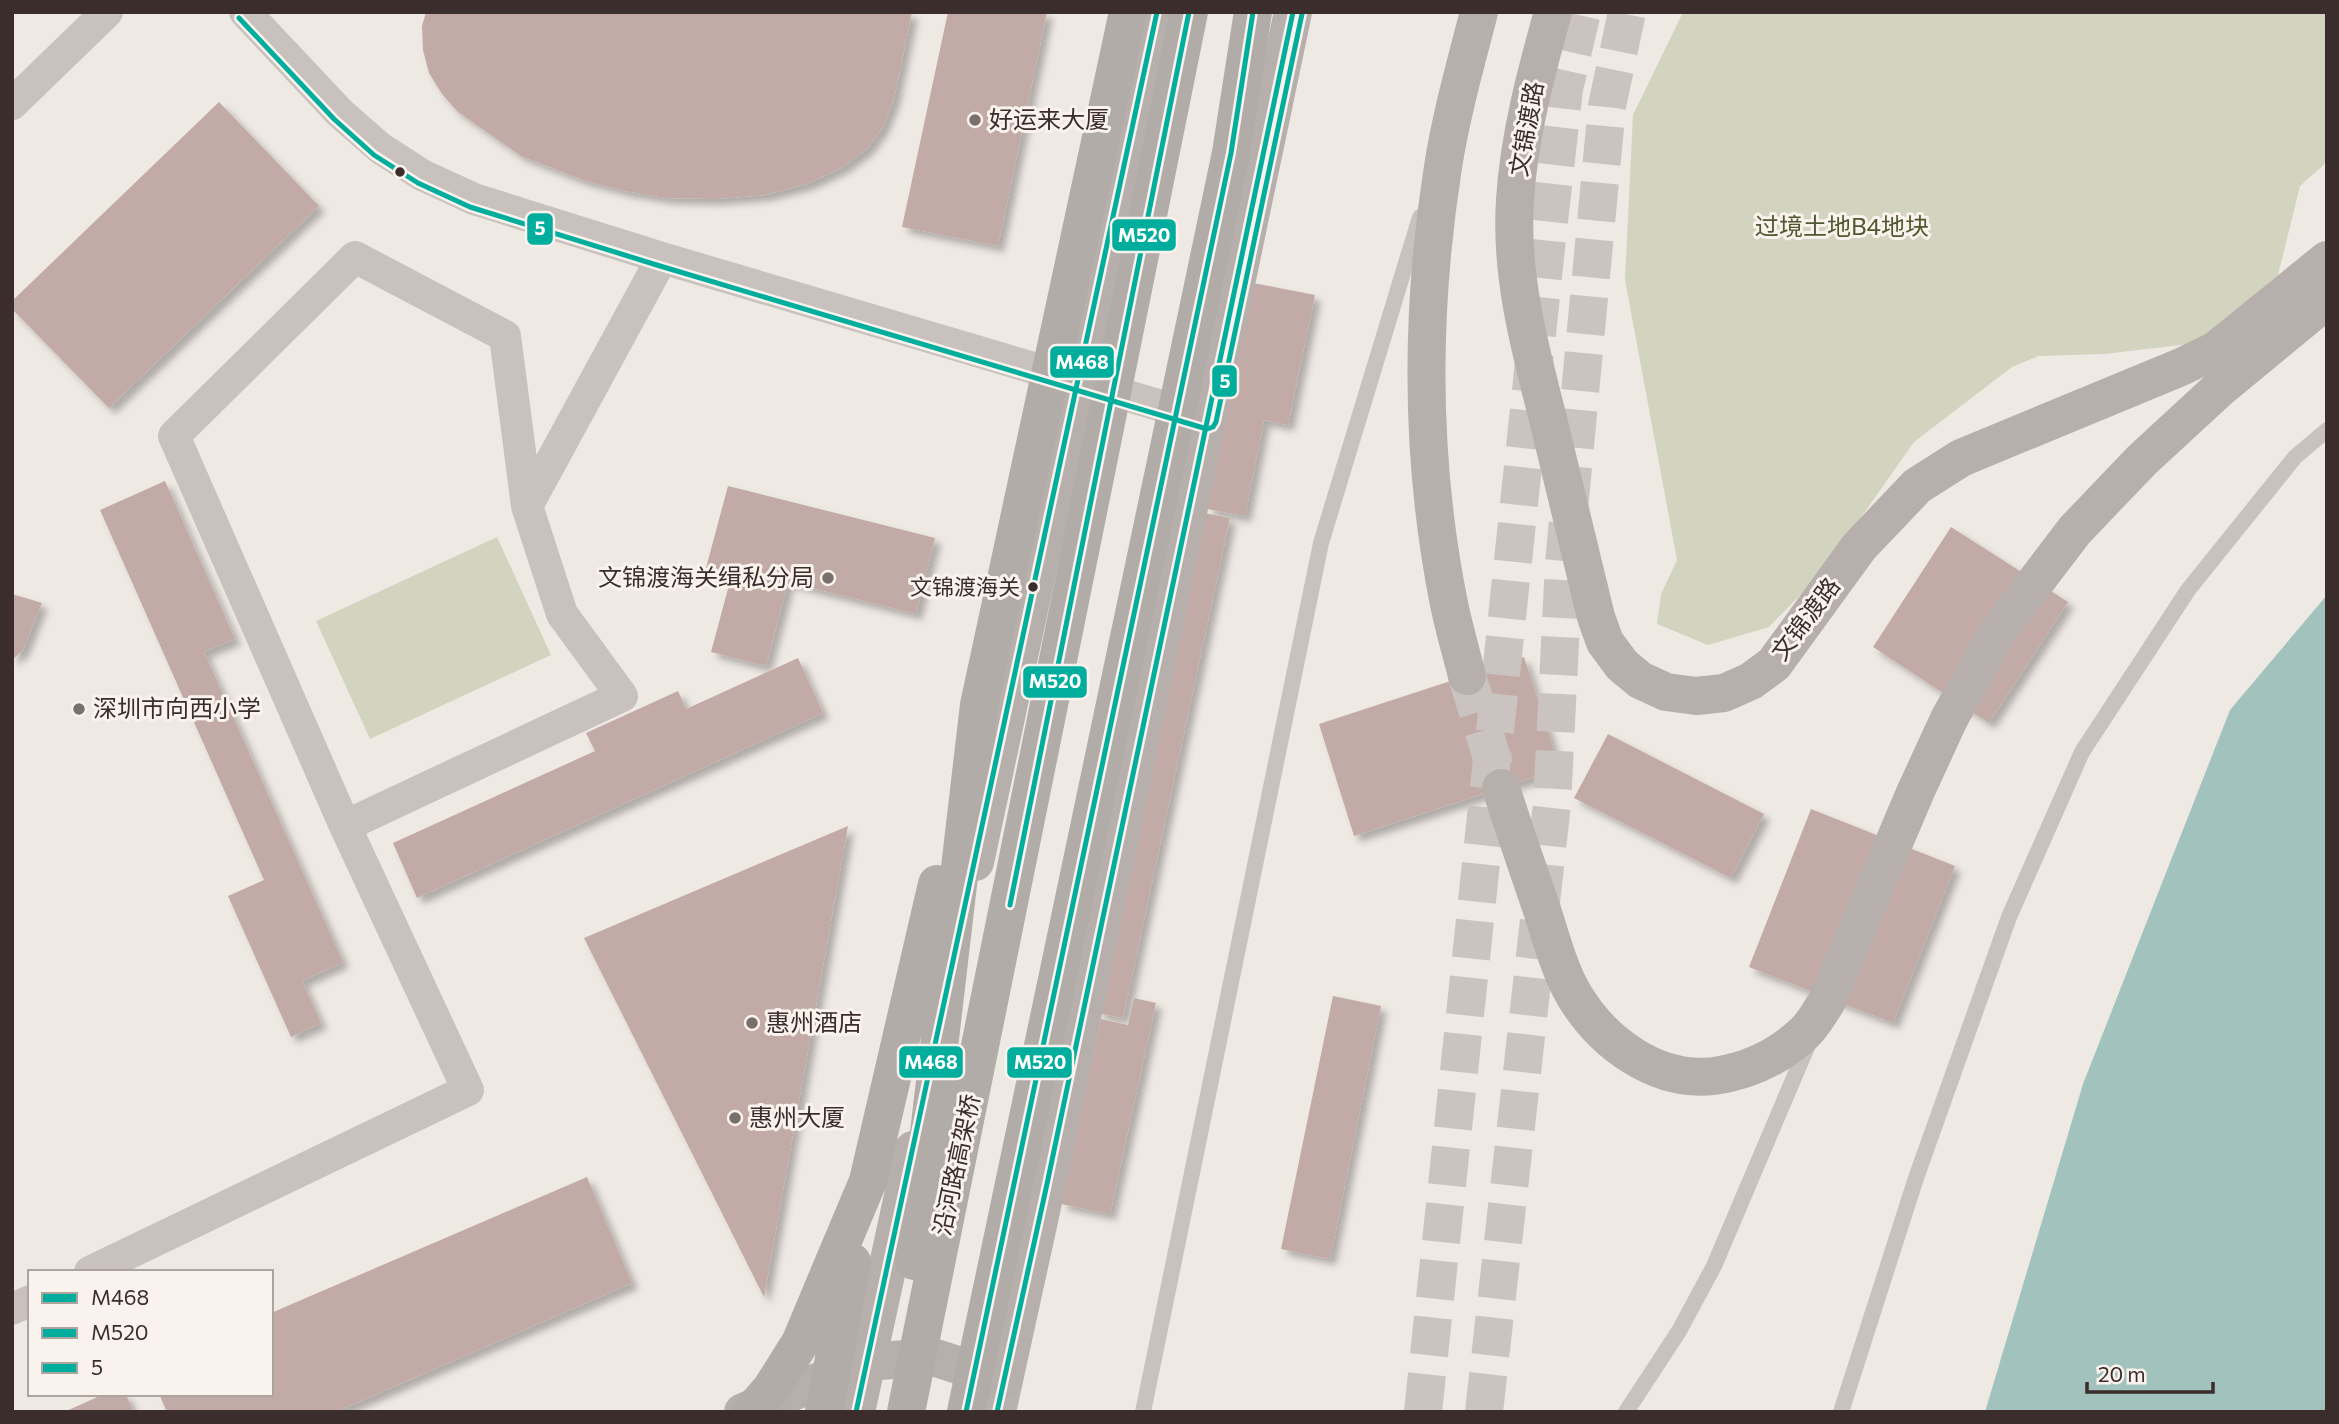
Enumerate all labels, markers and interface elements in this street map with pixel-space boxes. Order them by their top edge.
street label: 文锦渡路 [1503,79,1548,179]
place label: 好运来大厦 [989,104,1109,133]
marker: 好运来大厦 [967,112,983,128]
unlabelled marker [393,165,407,179]
park label: 过境土地B4地块 [1755,211,1929,240]
line badge: 5 [526,212,554,246]
text: 5 [534,216,546,239]
line badge: M520 [1111,218,1177,252]
text: M520 [1118,223,1170,246]
line badge: M468 [1049,345,1115,379]
text: M468 [1055,350,1109,373]
line badge: 5 [1211,364,1238,398]
text: 5 [1219,369,1231,392]
place label: 文锦渡海关缉私分局 [598,562,814,591]
marker: 文锦渡海关缉私分局 [820,570,836,586]
street label: 文锦渡路 [1764,571,1845,665]
place label: 文锦渡海关 [910,573,1020,600]
marker: 文锦渡海关 [1026,580,1040,594]
line badge: M520 [1022,665,1088,699]
text: M520 [1029,669,1081,692]
place label: 深圳市向西小学 [93,693,261,722]
marker: 深圳市向西小学 [71,701,87,717]
place label: 惠州酒店 [766,1007,862,1036]
marker: 惠州酒店 [744,1015,760,1031]
line badge: M468 [898,1045,964,1079]
line badge: M520 [1006,1046,1073,1079]
text: M468 [904,1050,958,1073]
text: M520 [1014,1050,1066,1073]
street label: 沿河路高架桥 [926,1091,985,1238]
place label: 惠州大厦 [749,1102,845,1131]
marker: 惠州大厦 [727,1110,743,1126]
legend [28,1270,273,1396]
text: M468 [91,1284,149,1309]
text: M520 [91,1319,148,1344]
scale bar [2087,1350,2213,1394]
text: 5 [91,1354,103,1379]
text: 20 m [2098,1361,2146,1386]

